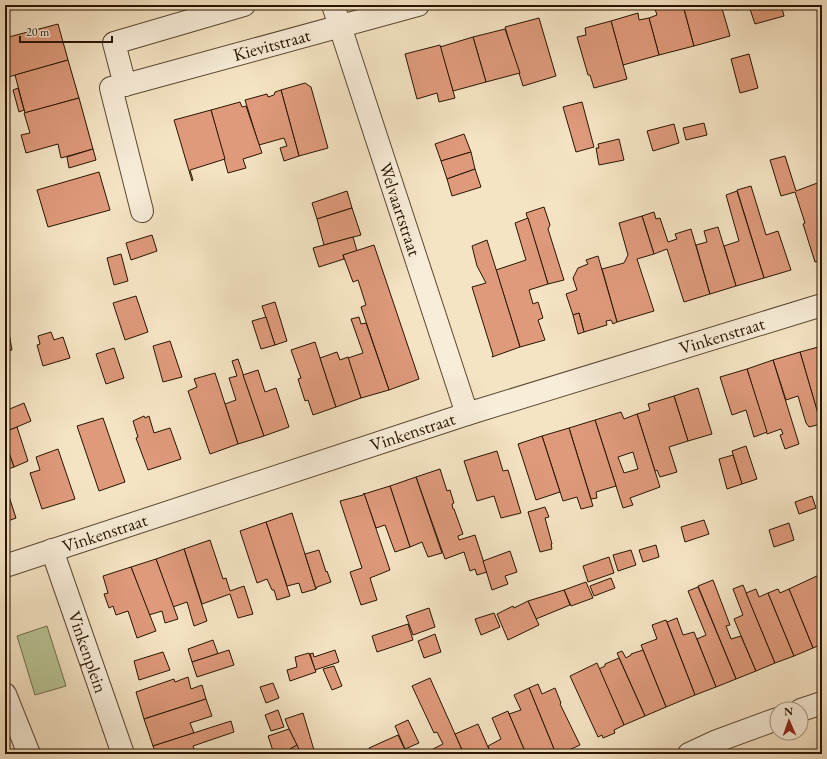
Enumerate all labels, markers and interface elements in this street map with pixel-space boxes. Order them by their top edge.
scale bar [20,18,112,44]
street label: Kievitstraat [230,23,313,66]
text: 20 m [26,24,50,40]
street label: Welvaartstraat [374,159,427,259]
street label: Vinkenstraat [676,311,768,359]
street label: Vinkenstraat [367,407,458,456]
street label: Vinkenstraat [59,508,150,557]
street label: Vinkenplein [63,608,113,696]
north arrow [769,701,809,741]
text: N [784,704,793,718]

